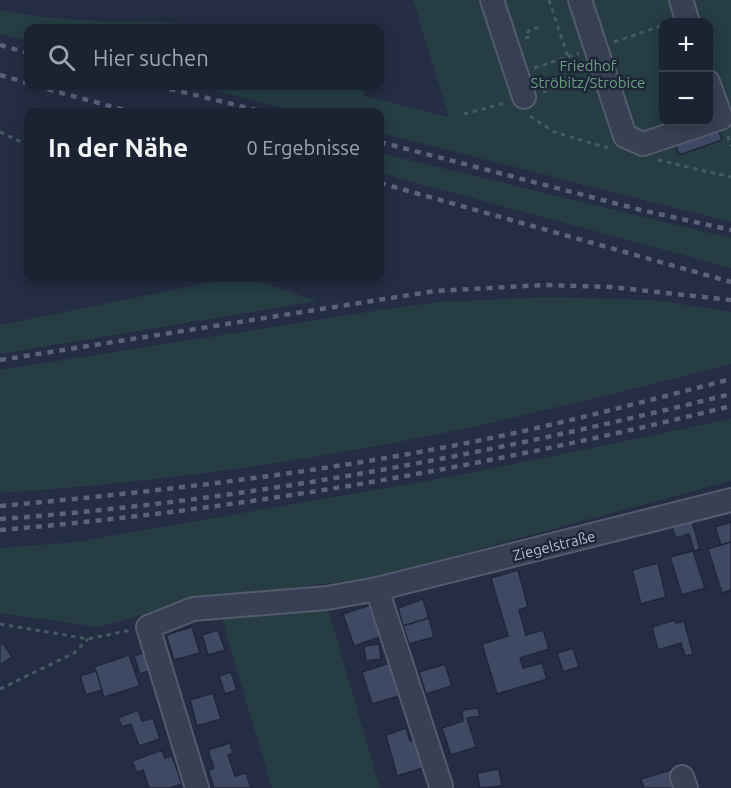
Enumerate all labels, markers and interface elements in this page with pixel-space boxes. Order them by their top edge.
map controls [659,18,713,126]
button: + [659,18,713,72]
search box [24,24,384,90]
icon: search [45,41,78,74]
text: Hier suchen [93,45,209,70]
park label: Friedhof Ströbitz/Strobice [531,57,645,91]
button: − [659,72,713,126]
text: In der Nähe [48,133,188,162]
text: 0 Ergebnisse [246,136,360,159]
street label: Ziegelstraße [511,527,597,564]

